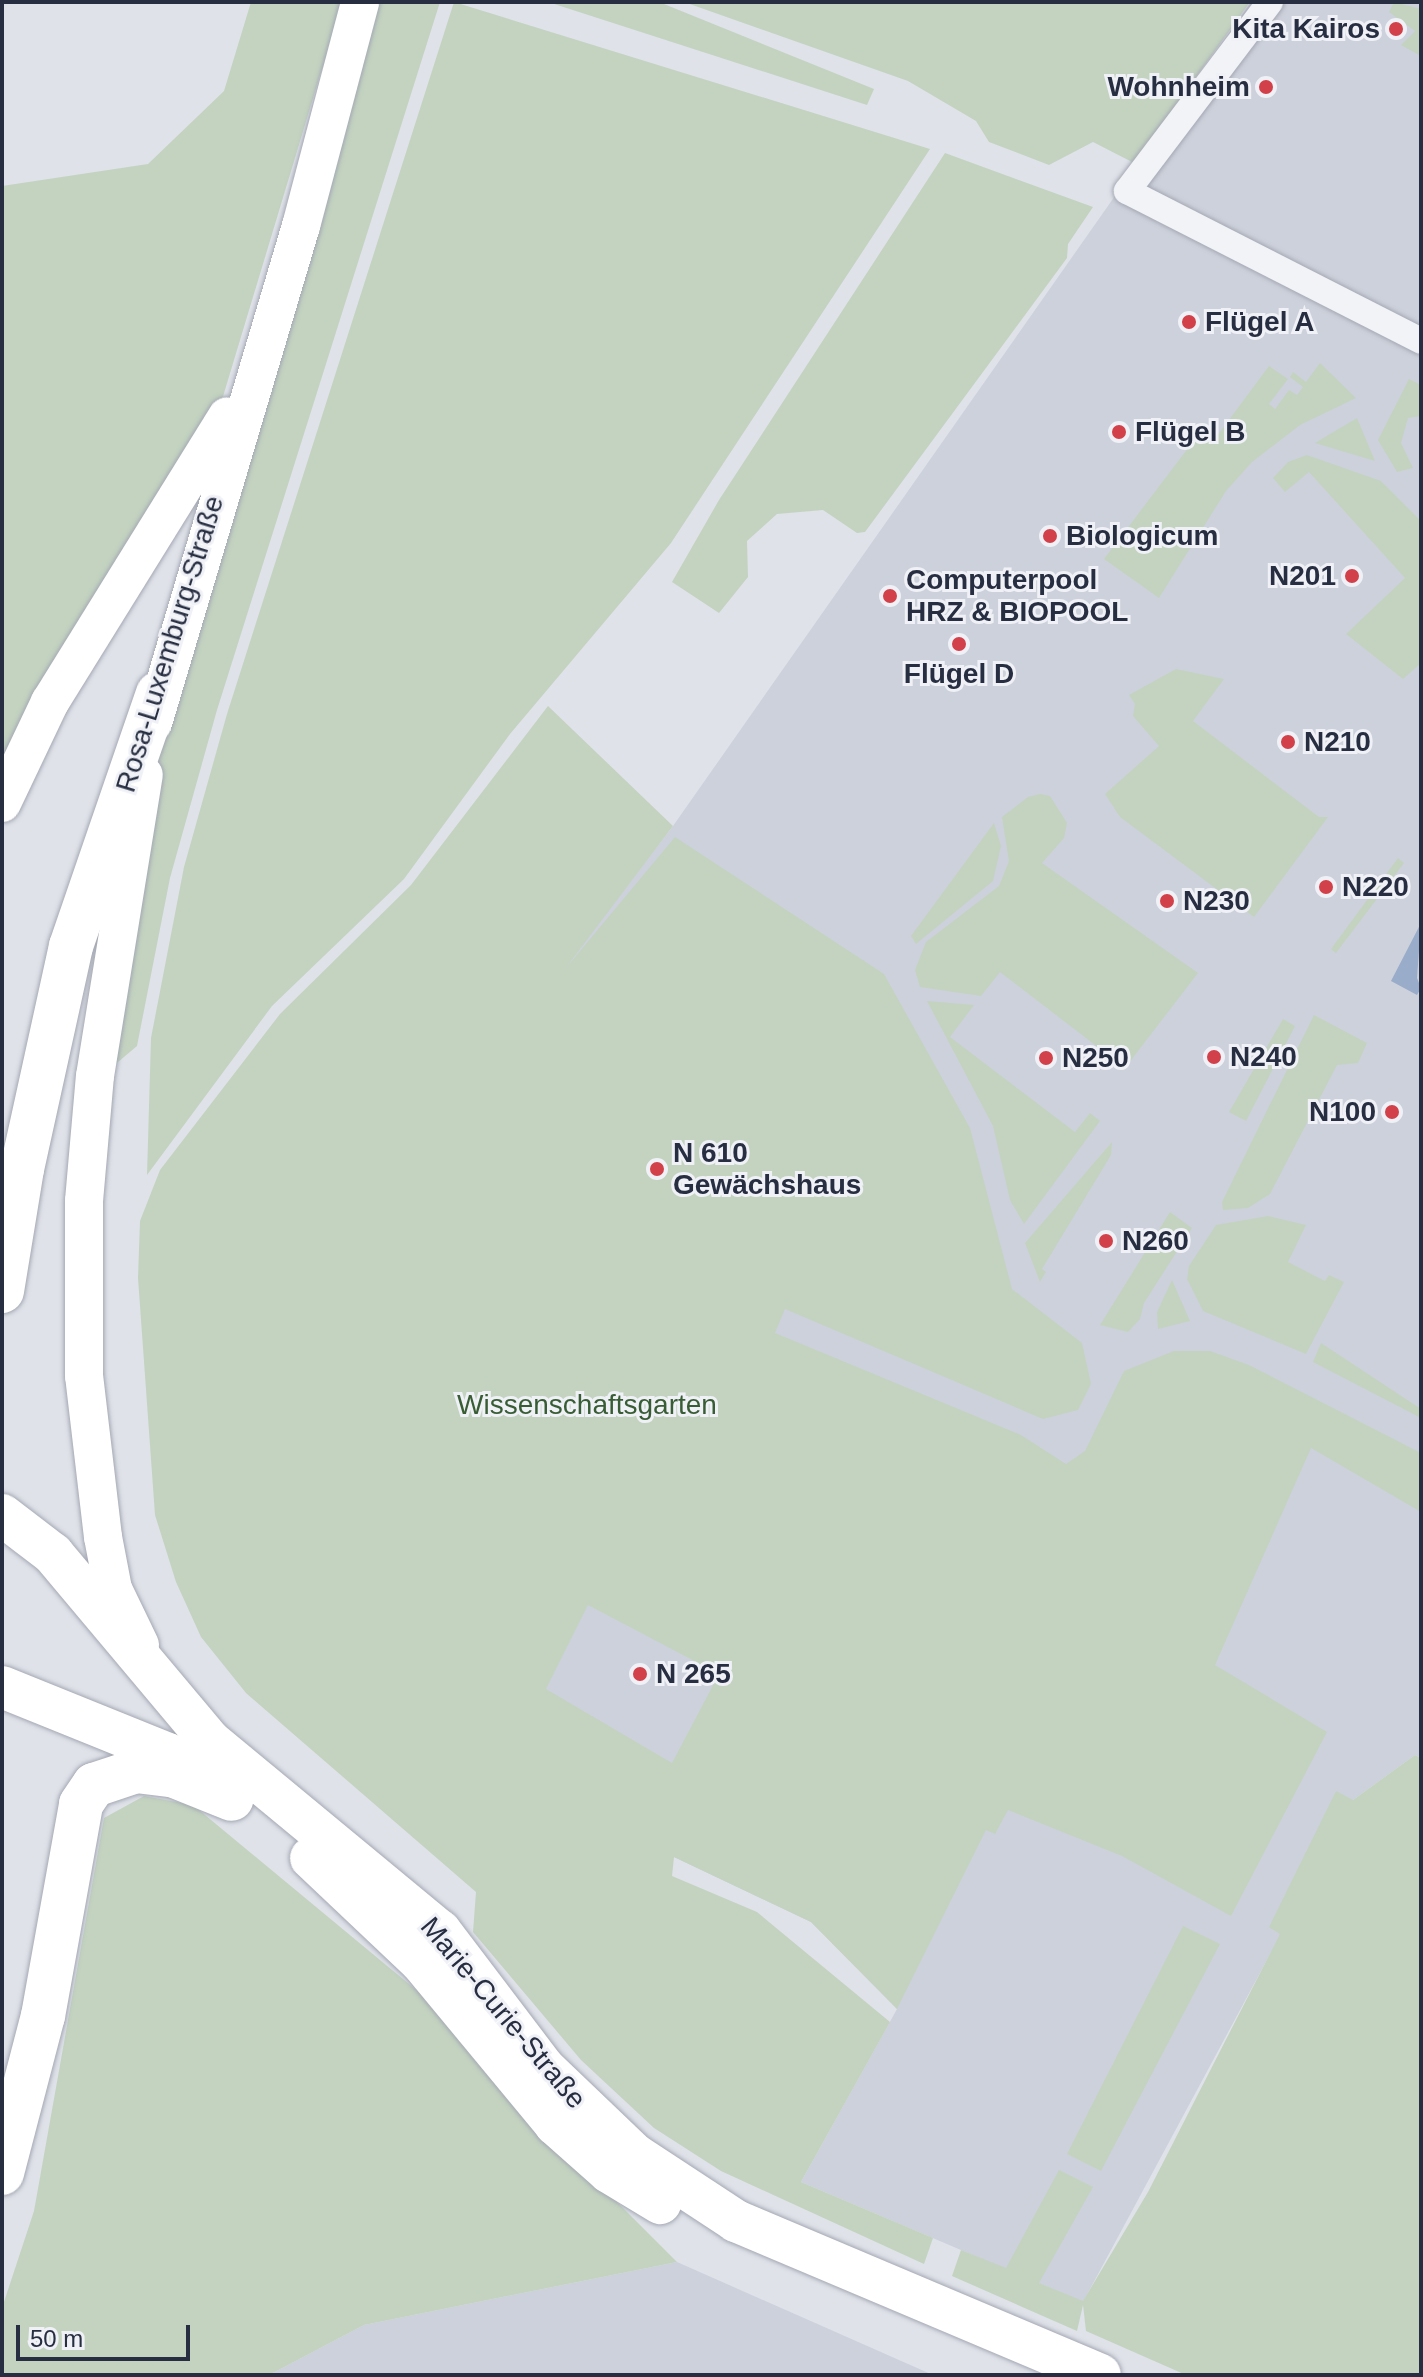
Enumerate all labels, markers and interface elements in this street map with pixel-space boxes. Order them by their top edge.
place label: Kita Kairos [1232,12,1380,46]
marker: Kita Kairos [1387,20,1405,38]
place label: Wohnheim [1107,70,1250,104]
marker: Wohnheim [1257,78,1275,96]
place label: Flügel A [1205,305,1315,339]
marker: Flügel A [1180,313,1198,331]
place label: Flügel B [1135,415,1245,449]
marker: Flügel B [1110,423,1128,441]
street label: Rosa-Luxemburg-Straße [109,492,231,796]
place label: Biologicum [1066,519,1218,553]
marker: Biologicum [1041,527,1059,545]
place label: N201 [1269,559,1336,593]
place label: Computerpool HRZ & BIOPOOL [906,563,1128,629]
marker: N201 [1343,567,1361,585]
marker: Computerpool HRZ & BIOPOOL [881,587,899,605]
marker: Flügel D [950,635,968,653]
place label: Flügel D [904,657,1014,691]
place label: N210 [1304,725,1371,759]
marker: N210 [1279,733,1297,751]
place label: N220 [1342,870,1409,904]
marker: N220 [1317,878,1335,896]
place label: N230 [1183,884,1250,918]
marker: N230 [1158,892,1176,910]
place label: N240 [1230,1040,1297,1074]
place label: N250 [1062,1041,1129,1075]
marker: N240 [1205,1048,1223,1066]
marker: N250 [1037,1049,1055,1067]
place label: N100 [1309,1095,1376,1129]
marker: N100 [1383,1103,1401,1121]
place label: N 610 Gewächshaus [673,1136,861,1202]
marker: N 610 Gewächshaus [648,1160,666,1178]
place label: N260 [1122,1224,1189,1258]
marker: N260 [1097,1232,1115,1250]
park label: Wissenschaftsgarten [457,1388,717,1422]
place label: N 265 [656,1657,731,1691]
marker: N 265 [631,1665,649,1683]
street label: Marie-Curie-Straße [413,1910,593,2116]
scale bar [20,2309,194,2359]
text: 50 m [30,2325,83,2352]

